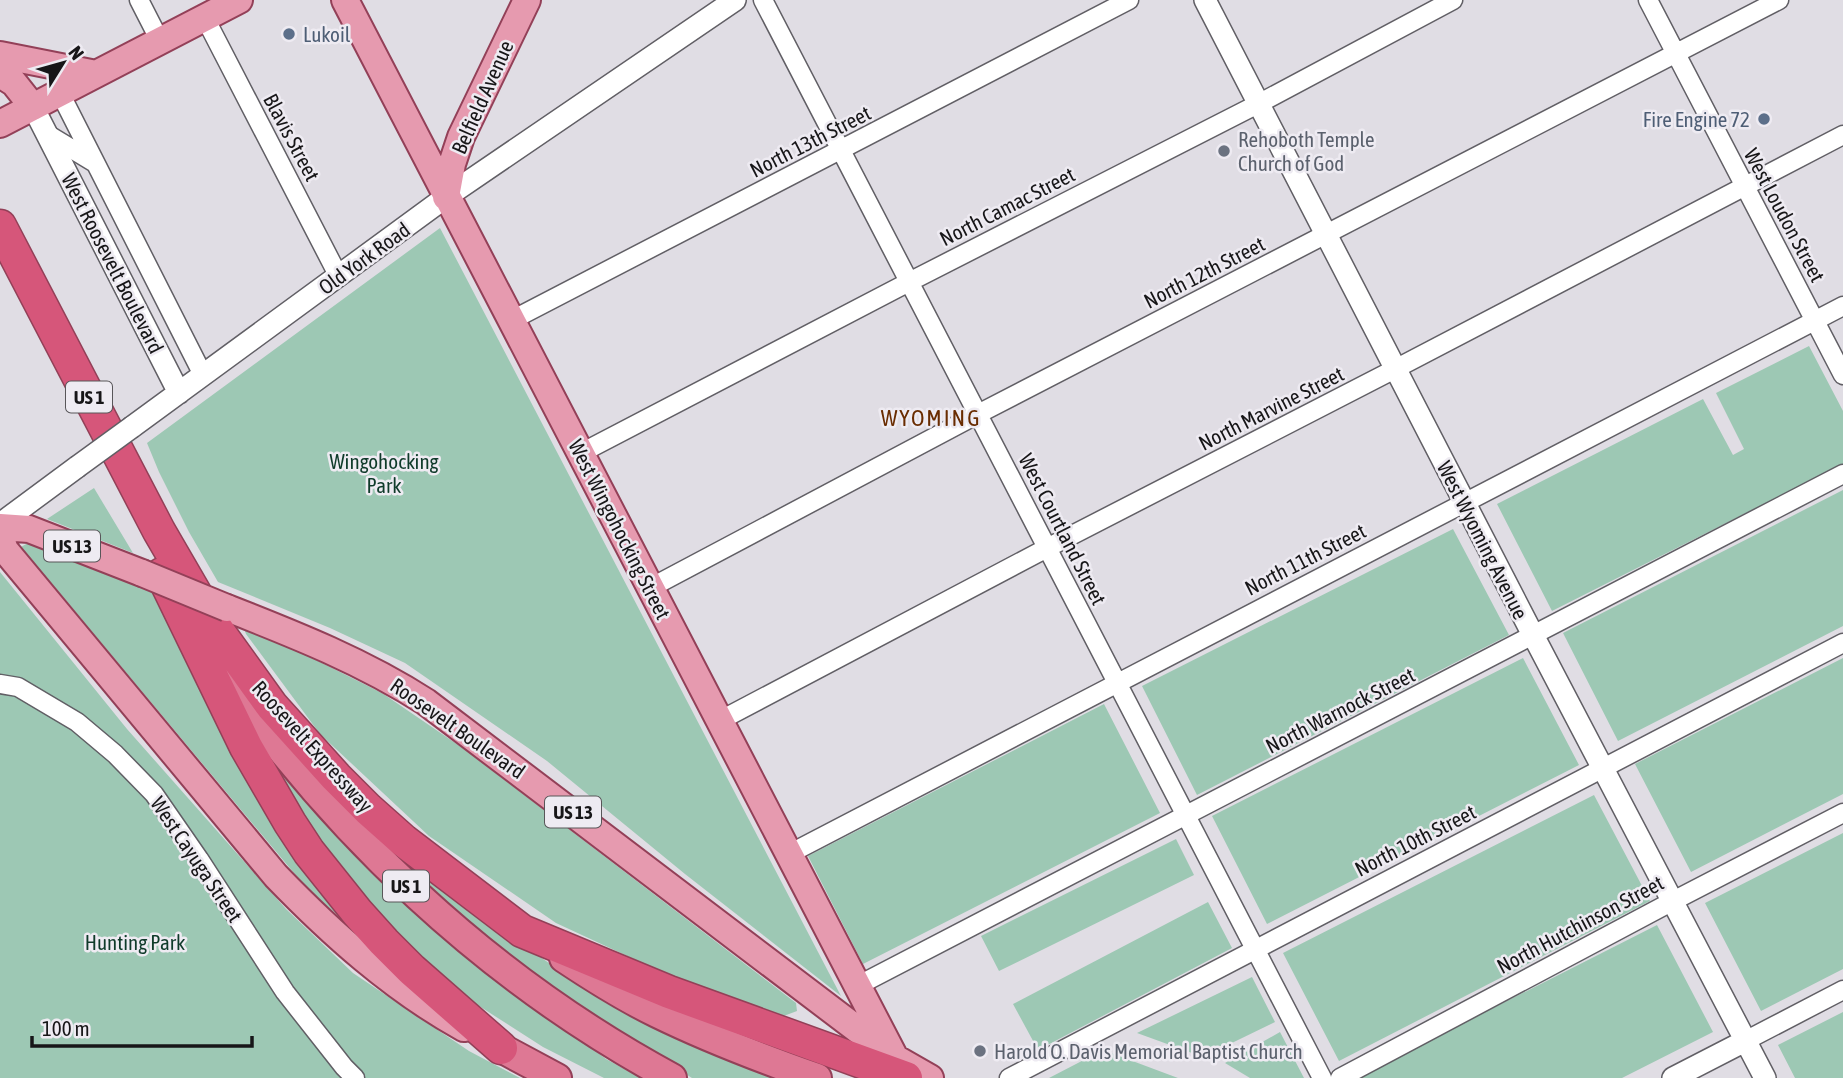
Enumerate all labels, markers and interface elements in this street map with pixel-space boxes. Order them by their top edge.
place label: Lukoil [303,22,351,46]
marker: Lukoil [281,26,297,42]
north arrow [28,28,98,98]
street label: Belfield Avenue [446,37,518,157]
text: N [64,42,89,64]
street label: Blavis Street [259,89,325,185]
street label: North 13th Street [746,100,874,182]
place label: Fire Engine 72 [1643,107,1750,131]
marker: Fire Engine 72 [1756,111,1772,127]
place label: Rehoboth Temple Church of God [1238,127,1374,175]
marker: Rehoboth Temple Church of God [1216,143,1232,159]
street label: West Loudon Street [1740,144,1830,286]
street label: North Camac Street [936,162,1078,250]
street label: West Roosevelt Boulevard [57,169,169,357]
street label: Old York Road [314,217,414,299]
street label: North 12th Street [1140,231,1268,313]
street label: North Marvine Street [1194,361,1348,455]
road number: US 1 [66,382,112,412]
district label: WYOMING [881,405,981,431]
street label: West Wingohocking Street [564,435,676,623]
park label: Wingohocking Park [329,449,439,497]
street label: West Courtland Street [1015,449,1111,609]
street label: West Wyoming Avenue [1433,457,1533,623]
street label: North 11th Street [1241,518,1369,600]
road number: US 13 [44,530,100,562]
street label: North Warnock Street [1262,662,1418,758]
street label: Roosevelt Boulevard [386,673,530,783]
street label: Roosevelt Expressway [248,675,378,817]
street label: West Cayuga Street [146,792,248,926]
road number: US 13 [545,796,601,828]
street label: North 10th Street [1351,799,1479,881]
road number: US 1 [383,870,429,902]
street label: North Hutchinson Street [1493,870,1667,978]
park label: Hunting Park [85,930,185,954]
scale bar [32,1004,252,1048]
text: 100 m [42,1016,90,1040]
place label: Harold O. Davis Memorial Baptist Church [994,1039,1303,1063]
marker: Harold O. Davis Memorial Baptist Church [972,1043,988,1059]

